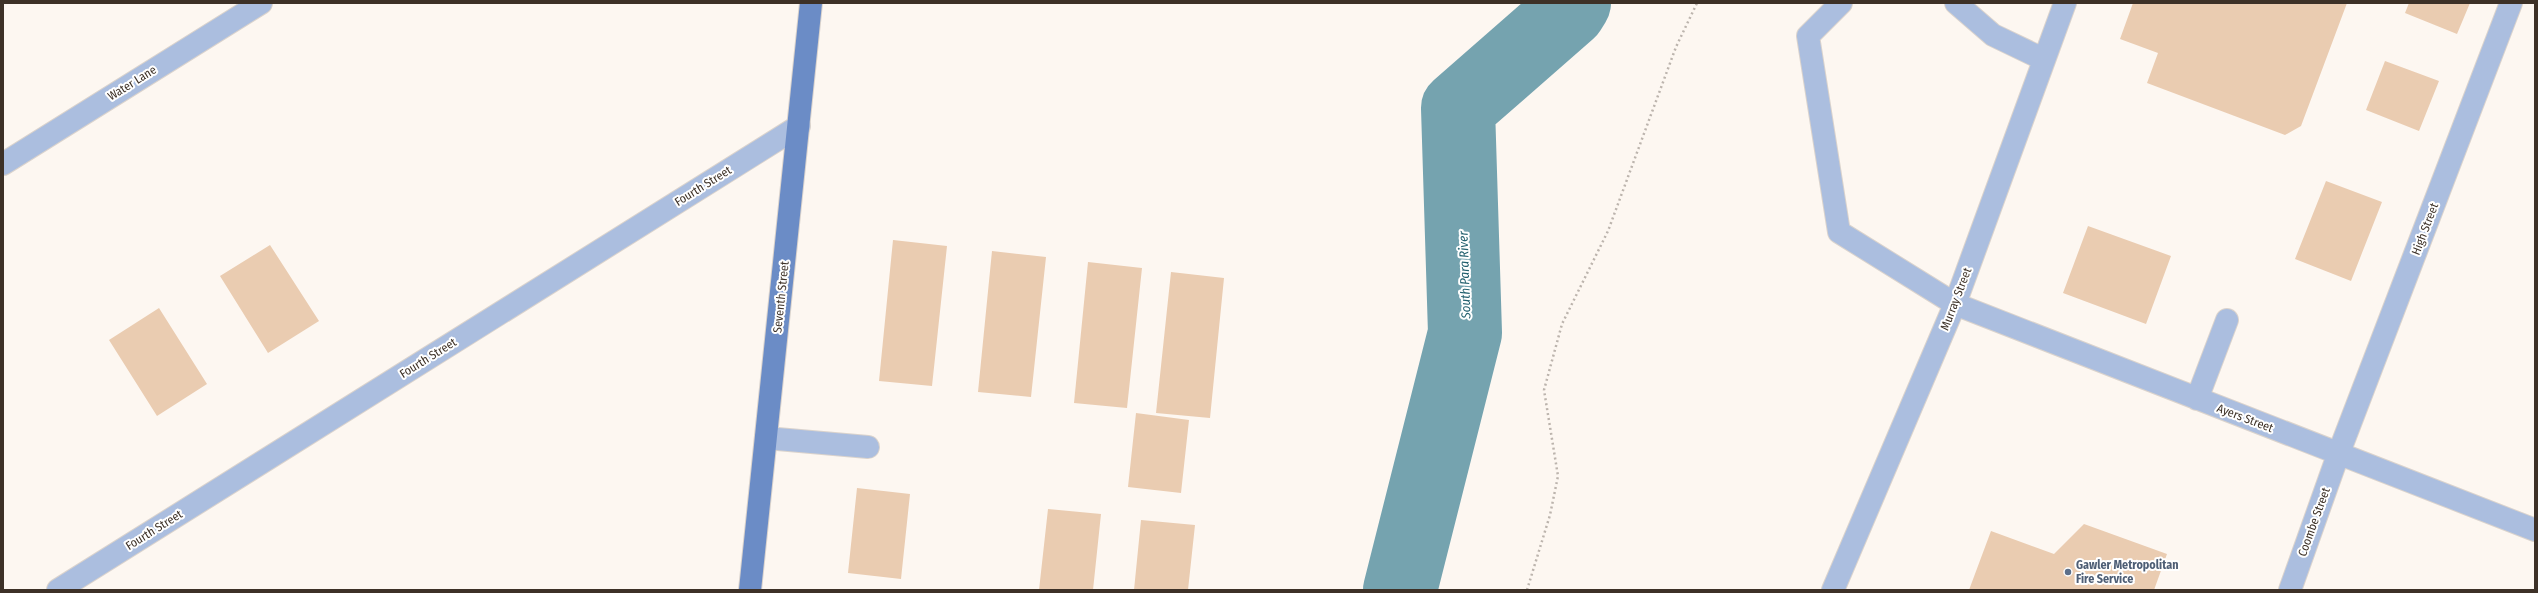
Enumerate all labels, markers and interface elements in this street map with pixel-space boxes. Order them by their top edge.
street label: Water Lane [105,63,159,103]
street label: Fourth Street [672,163,734,209]
street label: High Street [2409,201,2441,257]
water label: South Para River [1455,230,1474,320]
street label: Seventh Street [770,260,792,334]
street label: Murray Street [1938,266,1974,332]
street label: Fourth Street [397,335,459,381]
street label: Ayers Street [2215,401,2275,435]
street label: Coombe Street [2295,486,2333,558]
street label: Fourth Street [123,507,185,553]
place label: Gawler Metropolitan Fire Service [2076,558,2179,586]
marker: Gawler Metropolitan Fire Service [2063,567,2073,577]

